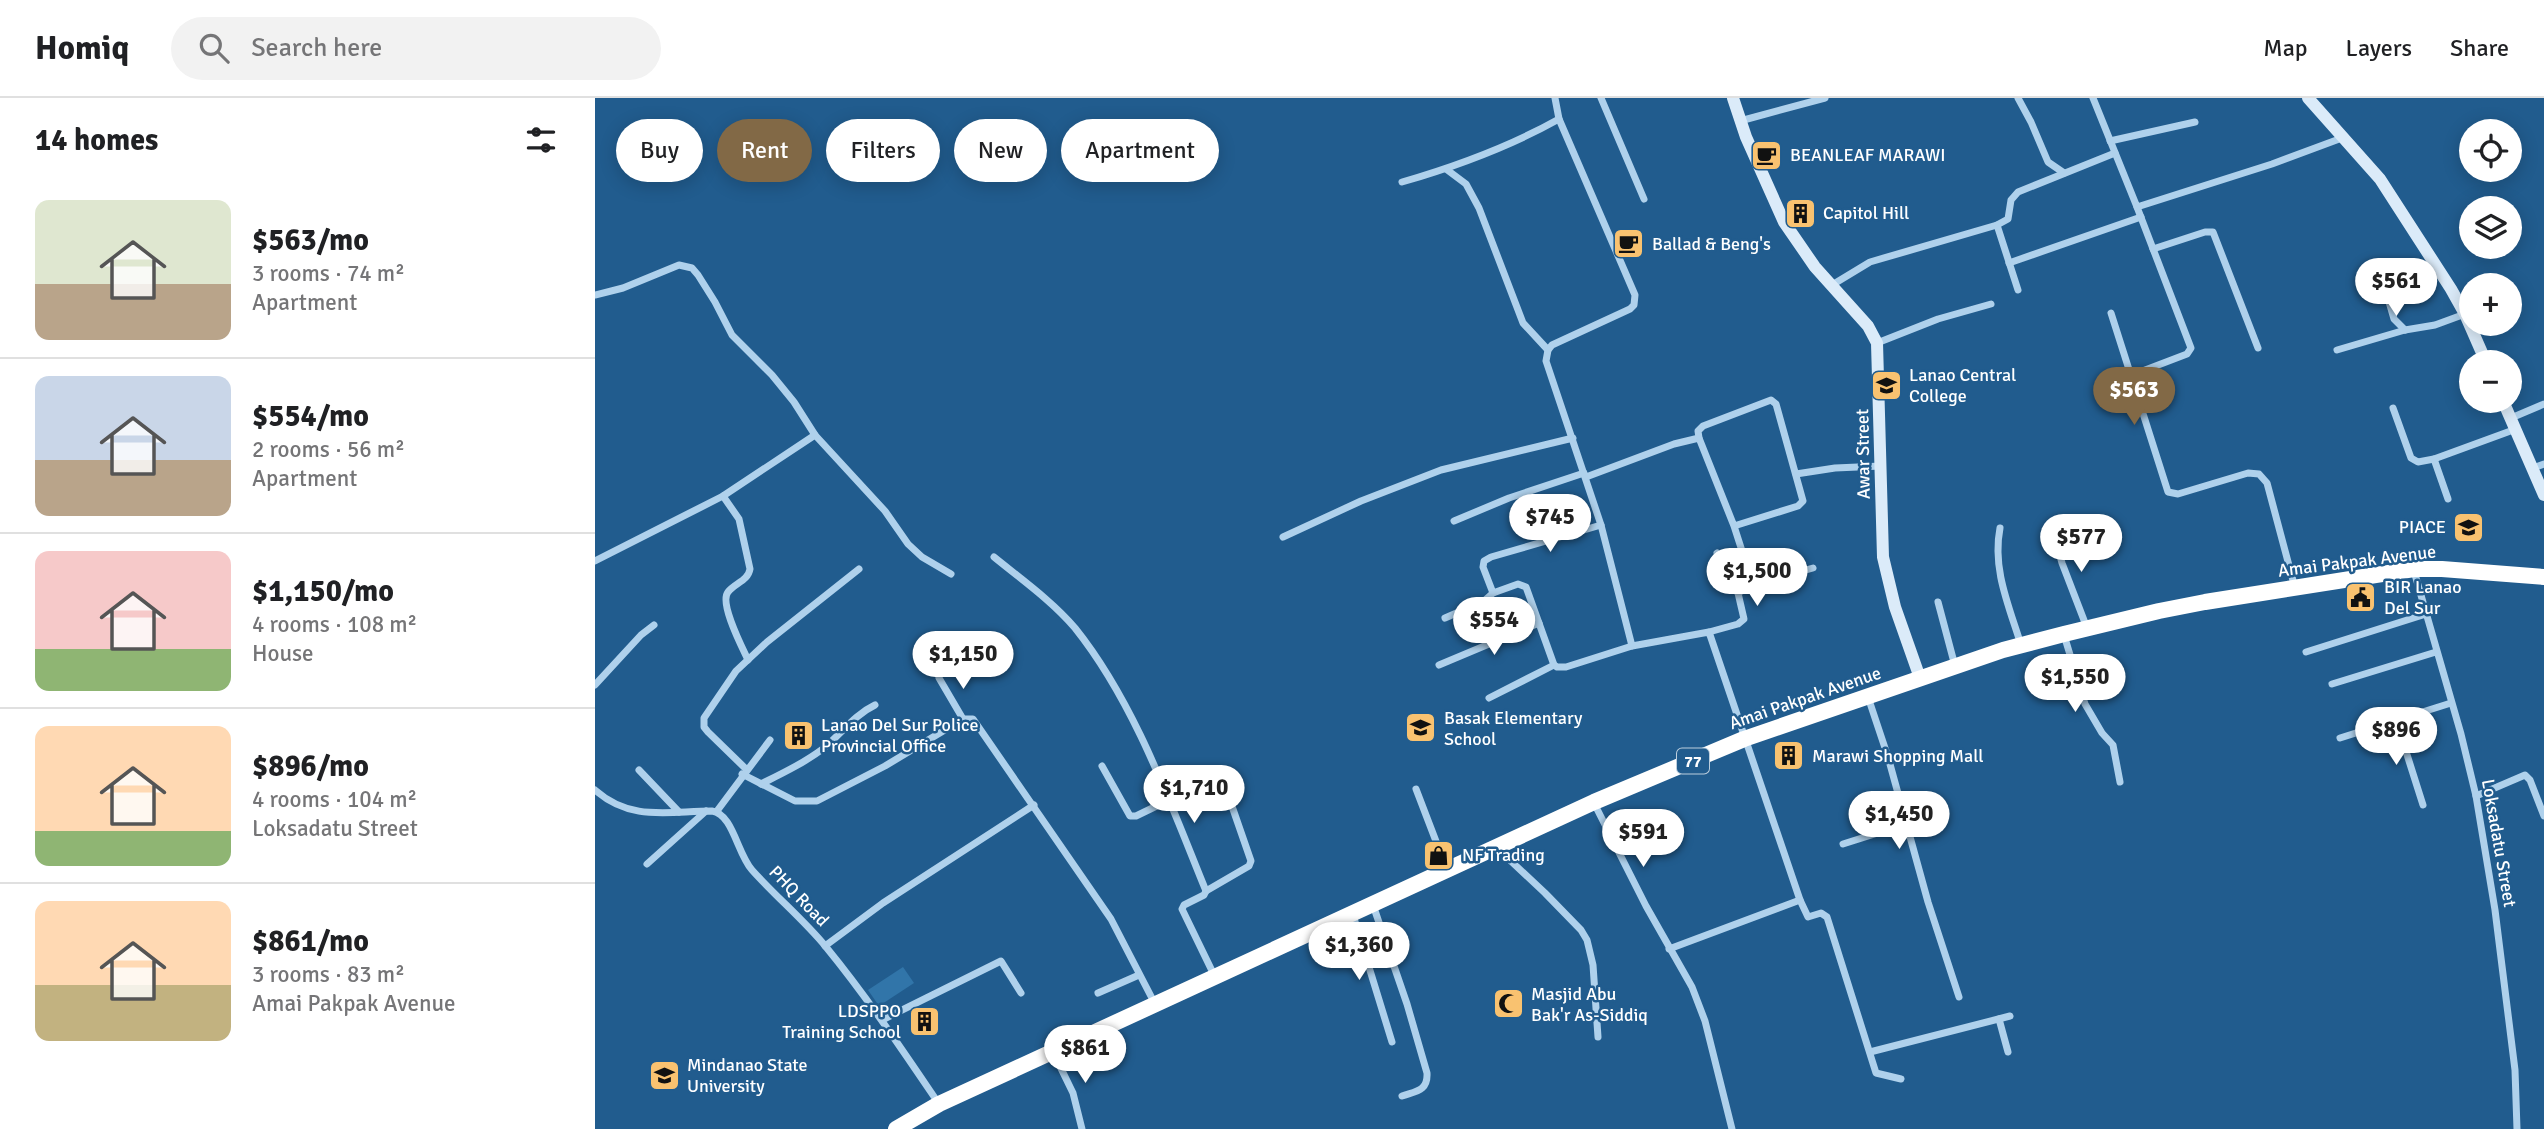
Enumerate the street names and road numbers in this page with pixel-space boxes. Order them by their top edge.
street label: Awar Street [1851,409,1875,499]
street label: Amai Pakpak Avenue [2277,540,2437,582]
street label: Amai Pakpak Avenue [1726,662,1884,734]
road number: 77 [1677,748,1709,774]
street label: Loksadatu Street [2477,777,2521,909]
street label: PHQ Road [764,861,834,931]

